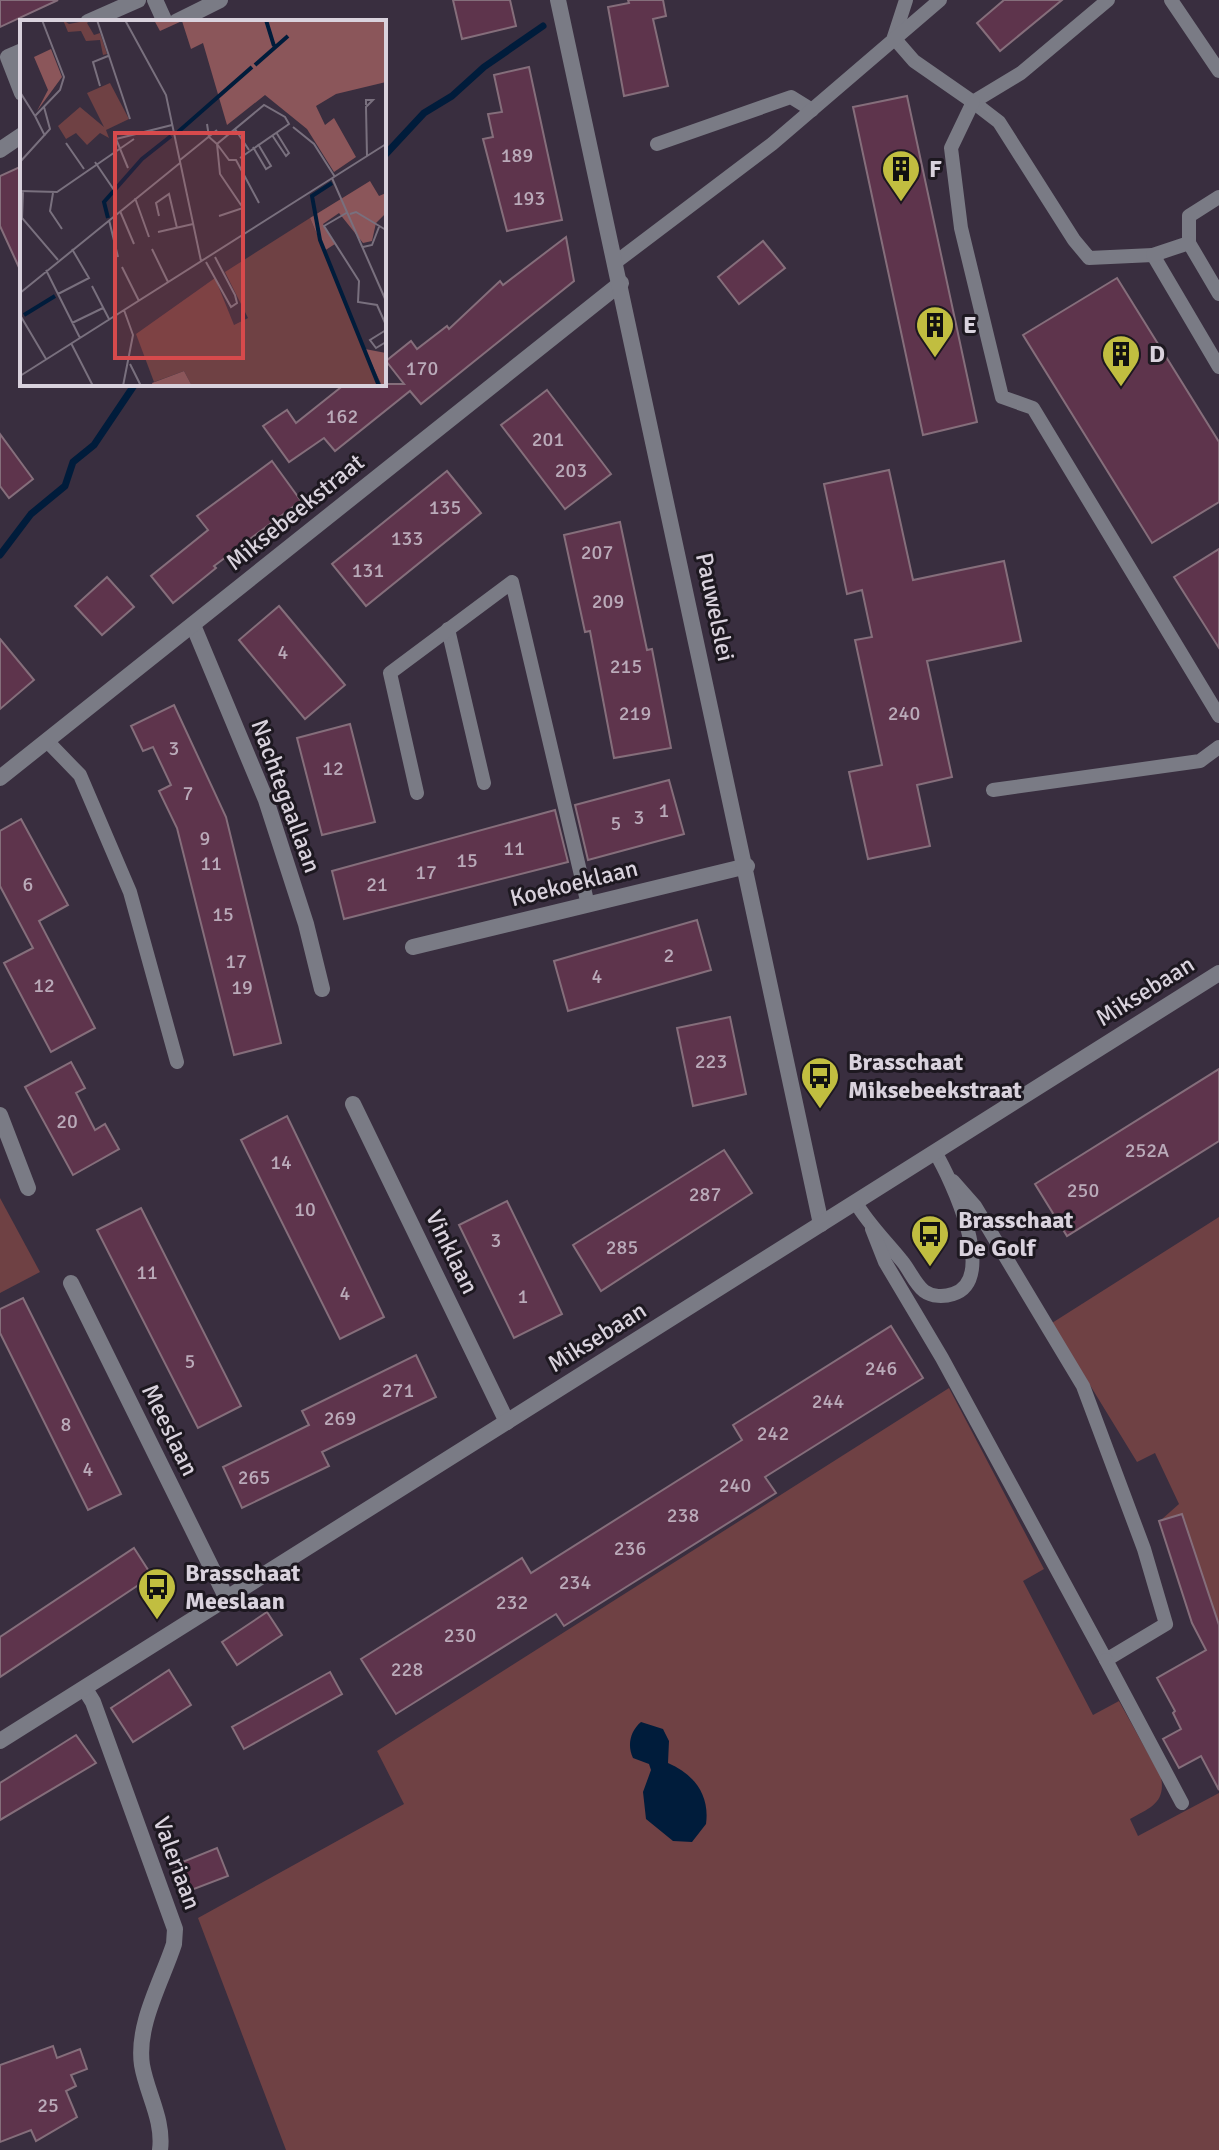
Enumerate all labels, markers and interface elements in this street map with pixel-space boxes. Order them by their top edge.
inset map [20,20,386,386]
house number: 189 [501,143,533,168]
building icon: F [880,148,922,203]
place label: F [929,154,942,184]
house number: 193 [513,186,545,211]
building icon: E [914,304,956,359]
place label: E [963,310,977,340]
building icon: D [1100,333,1142,388]
place label: D [1149,339,1165,369]
house number: 170 [406,356,438,381]
house number: 162 [326,404,358,429]
house number: 201 [532,427,564,452]
street label: Miksebeekstraat [220,447,370,577]
house number: 203 [555,458,587,483]
house number: 135 [429,495,461,520]
house number: 133 [391,526,423,551]
house number: 207 [581,540,613,565]
street label: Pauwelslei [689,550,741,664]
house number: 131 [352,558,384,583]
house number: 209 [592,589,624,614]
house number: 4 [278,640,289,665]
house number: 215 [610,654,642,679]
house number: 219 [619,701,651,726]
house number: 240 [888,701,920,726]
street label: Nachtegaallaan [244,715,328,877]
house number: 3 [169,736,179,761]
house number: 12 [322,756,344,781]
house number: 7 [183,781,193,806]
house number: 1 [659,798,669,823]
house number: 3 [634,805,644,830]
house number: 5 [611,811,621,836]
house number: 9 [200,826,210,851]
house number: 11 [503,836,525,861]
house number: 15 [456,848,478,873]
house number: 11 [200,851,222,876]
street label: Koekoeklaan [507,853,641,913]
house number: 17 [415,860,437,885]
house number: 6 [23,872,33,897]
house number: 21 [366,872,388,897]
house number: 15 [212,902,234,927]
house number: 2 [664,943,674,968]
house number: 17 [225,949,247,974]
street label: Miksebaan [1090,949,1200,1033]
house number: 4 [592,964,603,989]
house number: 12 [33,973,55,998]
house number: 19 [231,975,253,1000]
place label: Brasschaat Miksebeekstraat [848,1047,1022,1105]
house number: 223 [695,1049,727,1074]
bus stop icon: Brasschaat Miksebeekstraat [799,1055,841,1110]
house number: 20 [56,1109,78,1134]
house number: 252A [1125,1138,1169,1163]
house number: 14 [270,1150,292,1175]
house number: 250 [1067,1178,1099,1203]
house number: 287 [689,1182,721,1207]
house number: 10 [294,1197,316,1222]
street label: Vinklaan [419,1205,485,1299]
place label: Brasschaat De Golf [958,1205,1073,1263]
bus stop icon: Brasschaat De Golf [909,1213,951,1268]
house number: 3 [491,1228,501,1253]
house number: 285 [606,1235,638,1260]
house number: 11 [136,1260,158,1285]
house number: 4 [340,1281,351,1306]
house number: 1 [518,1284,528,1309]
street label: Miksebaan [542,1295,652,1379]
house number: 5 [185,1349,195,1374]
house number: 246 [865,1356,897,1381]
house number: 271 [382,1378,414,1403]
street label: Meeslaan [135,1379,205,1481]
house number: 244 [812,1389,844,1414]
house number: 269 [324,1406,356,1431]
house number: 8 [61,1412,71,1437]
house number: 242 [757,1421,789,1446]
house number: 4 [83,1457,94,1482]
house number: 265 [238,1465,270,1490]
house number: 240 [719,1473,751,1498]
house number: 238 [667,1503,699,1528]
house number: 236 [614,1536,646,1561]
place label: Brasschaat Meeslaan [185,1558,300,1616]
bus stop icon: Brasschaat Meeslaan [136,1566,178,1621]
house number: 234 [559,1570,591,1595]
house number: 232 [496,1590,528,1615]
house number: 230 [444,1623,476,1648]
house number: 228 [391,1657,423,1682]
street label: Valeriaan [146,1812,208,1914]
house number: 25 [37,2093,59,2118]

